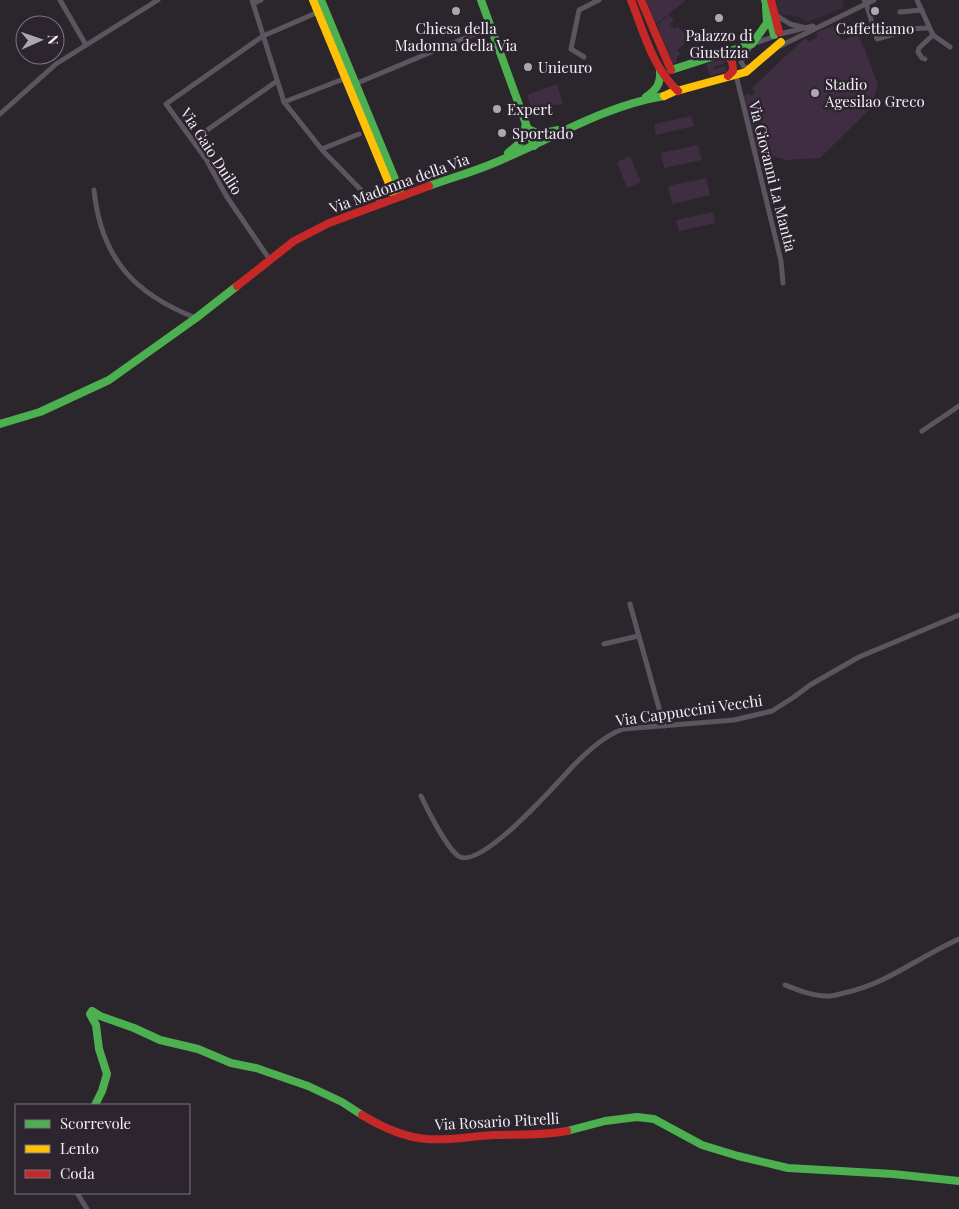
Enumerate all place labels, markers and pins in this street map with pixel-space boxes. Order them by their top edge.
marker: Chiesa della Madonna della Via [450,5,462,17]
marker: Caffettiamo [869,5,881,17]
marker: Palazzo di Giustizia [713,12,725,24]
place label: Chiesa della Madonna della Via [395,18,518,55]
place label: Caffettiamo [836,18,914,38]
place label: Palazzo di Giustizia [685,25,753,62]
place label: Unieuro [538,57,592,77]
marker: Unieuro [522,61,534,73]
place label: Stadio Agesilao Greco [824,74,925,111]
marker: Stadio Agesilao Greco [809,87,821,99]
place label: Expert [507,99,553,119]
marker: Expert [491,103,503,115]
place label: Sportado [512,123,573,143]
marker: Sportado [496,127,508,139]

